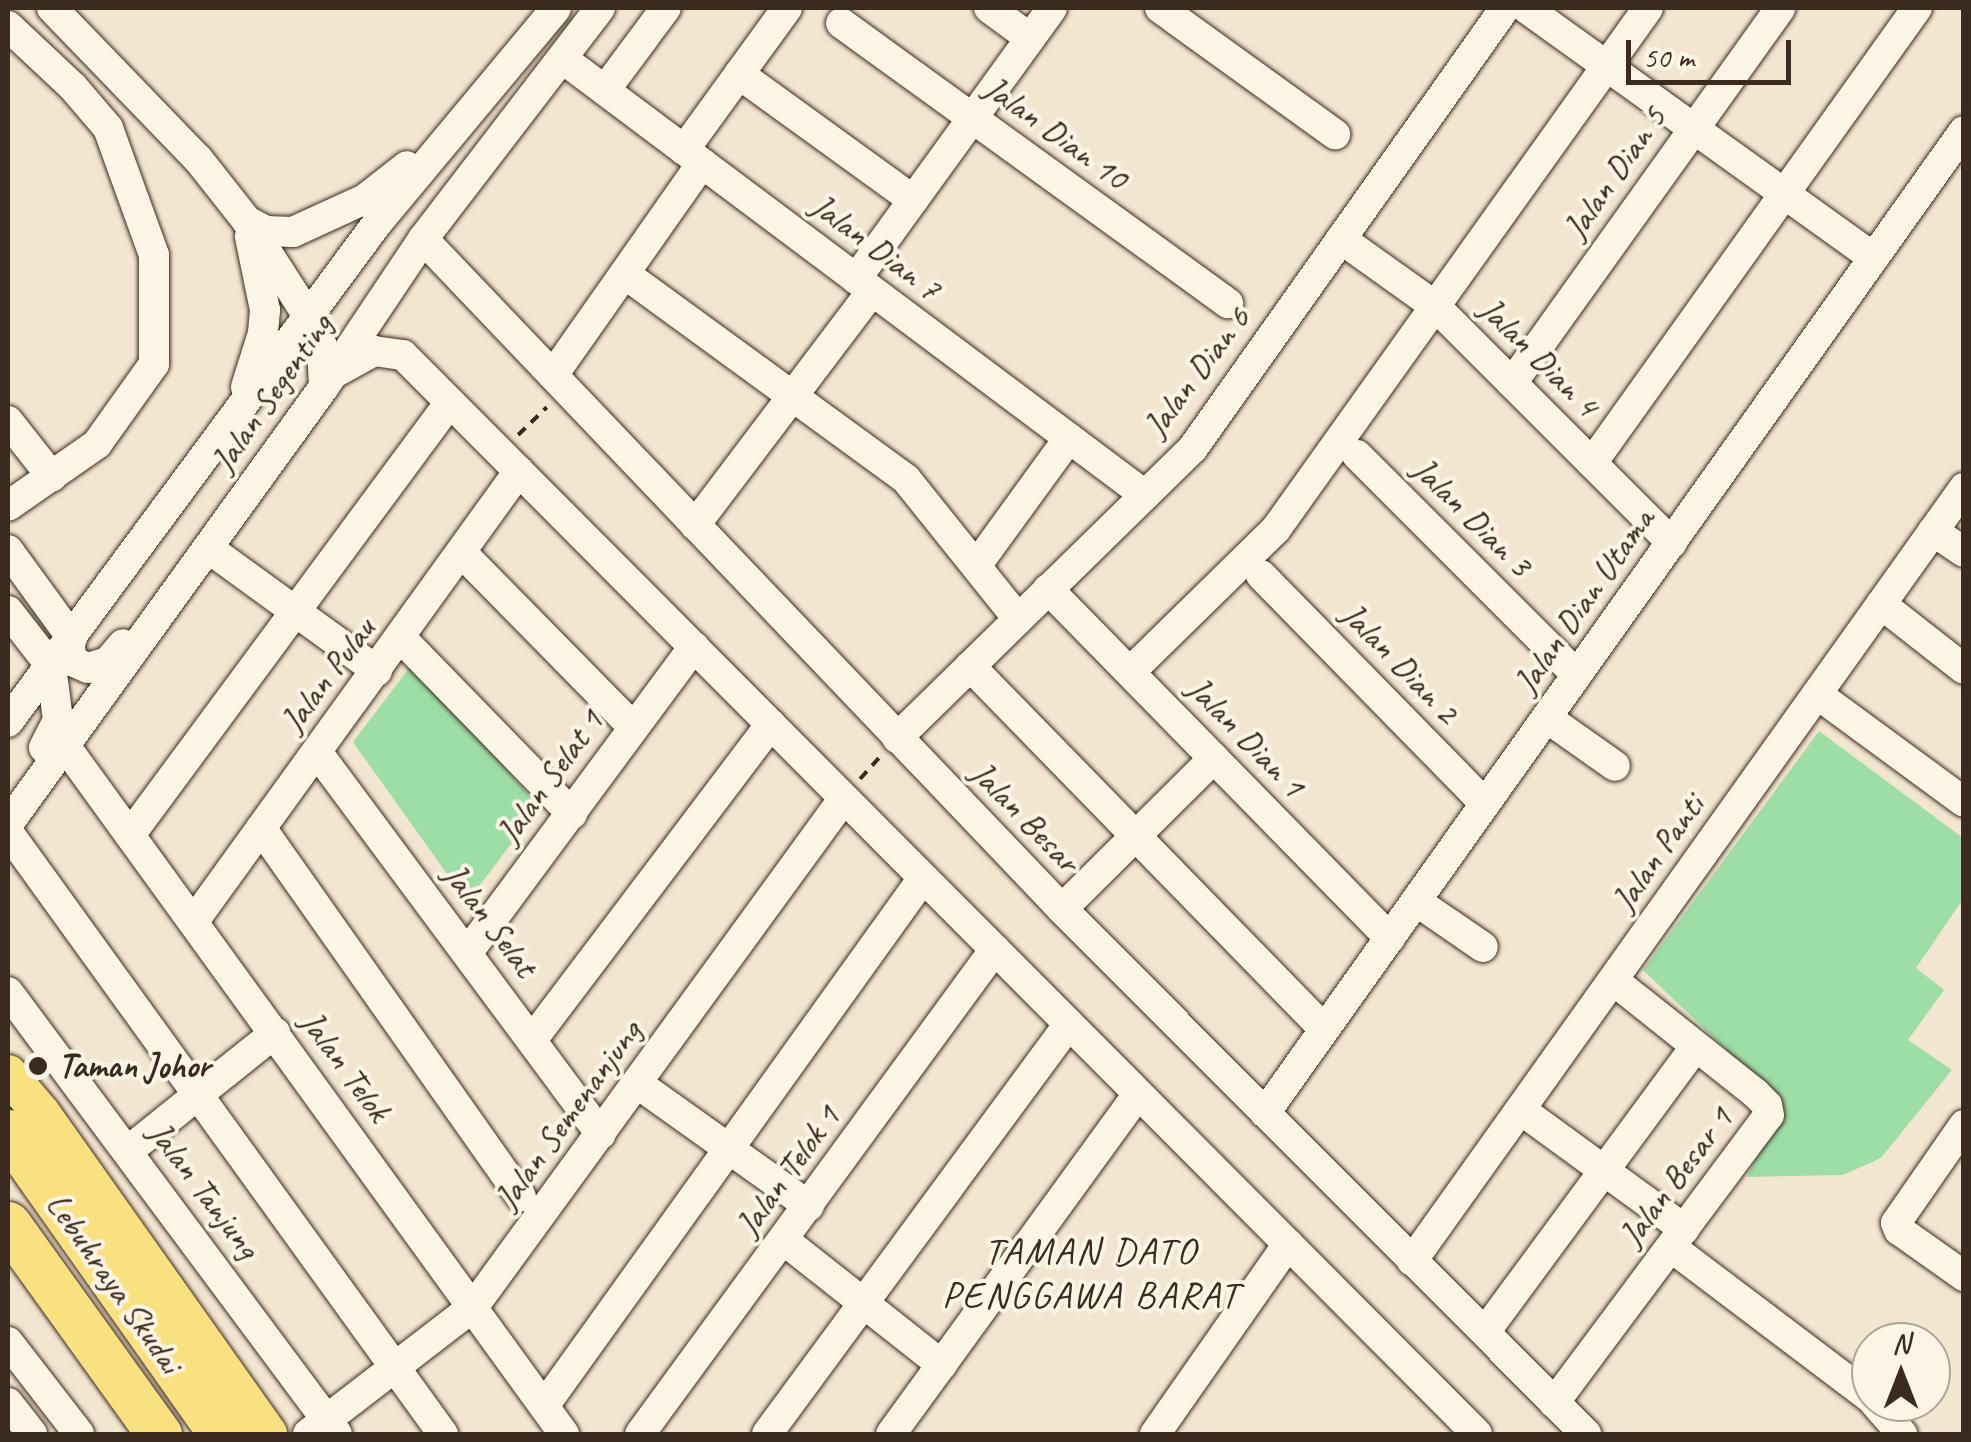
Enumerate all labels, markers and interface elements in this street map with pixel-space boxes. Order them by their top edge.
scale bar [1631,20,1796,82]
text: 50 m [1643,38,1694,76]
street label: Jalan Dian 10 [976,67,1136,199]
street label: Jalan Dian 5 [1554,99,1676,247]
street label: Jalan Dian 7 [803,185,949,309]
street label: Jalan Dian 4 [1471,289,1607,425]
street label: Jalan Dian 6 [1135,299,1259,445]
street label: Jalan Segenting [202,306,342,480]
street label: Jalan Dian 3 [1404,449,1540,585]
street label: Jalan Dian Utama [1505,500,1663,702]
street label: Jalan Dian 2 [1332,594,1468,732]
street label: Jalan Pulau [272,610,384,740]
street label: Jalan Dian 1 [1178,668,1314,806]
street label: Jalan Selat 1 [488,703,612,851]
street label: Jalan Besar [962,753,1088,881]
street label: Jalan Panti [1602,786,1714,920]
street label: Jalan Selat [434,856,546,984]
street label: Jalan Telok [291,1003,399,1129]
street label: Jalan Semenanjung [486,1013,650,1217]
place label: Taman Johor [58,1045,210,1087]
marker: Taman Johor [27,1055,49,1077]
street label: Jalan Telok 1 [727,1098,849,1244]
street label: Jalan Besar 1 [1610,1100,1742,1254]
street label: Jalan Tanjung [138,1113,270,1267]
street label: Lebuhraya Skudai [36,1185,192,1381]
district label: TAMAN DATO PENGGAWA BARAT [942,1228,1240,1318]
north arrow [1851,1322,1951,1422]
text: N [1892,1326,1910,1361]

